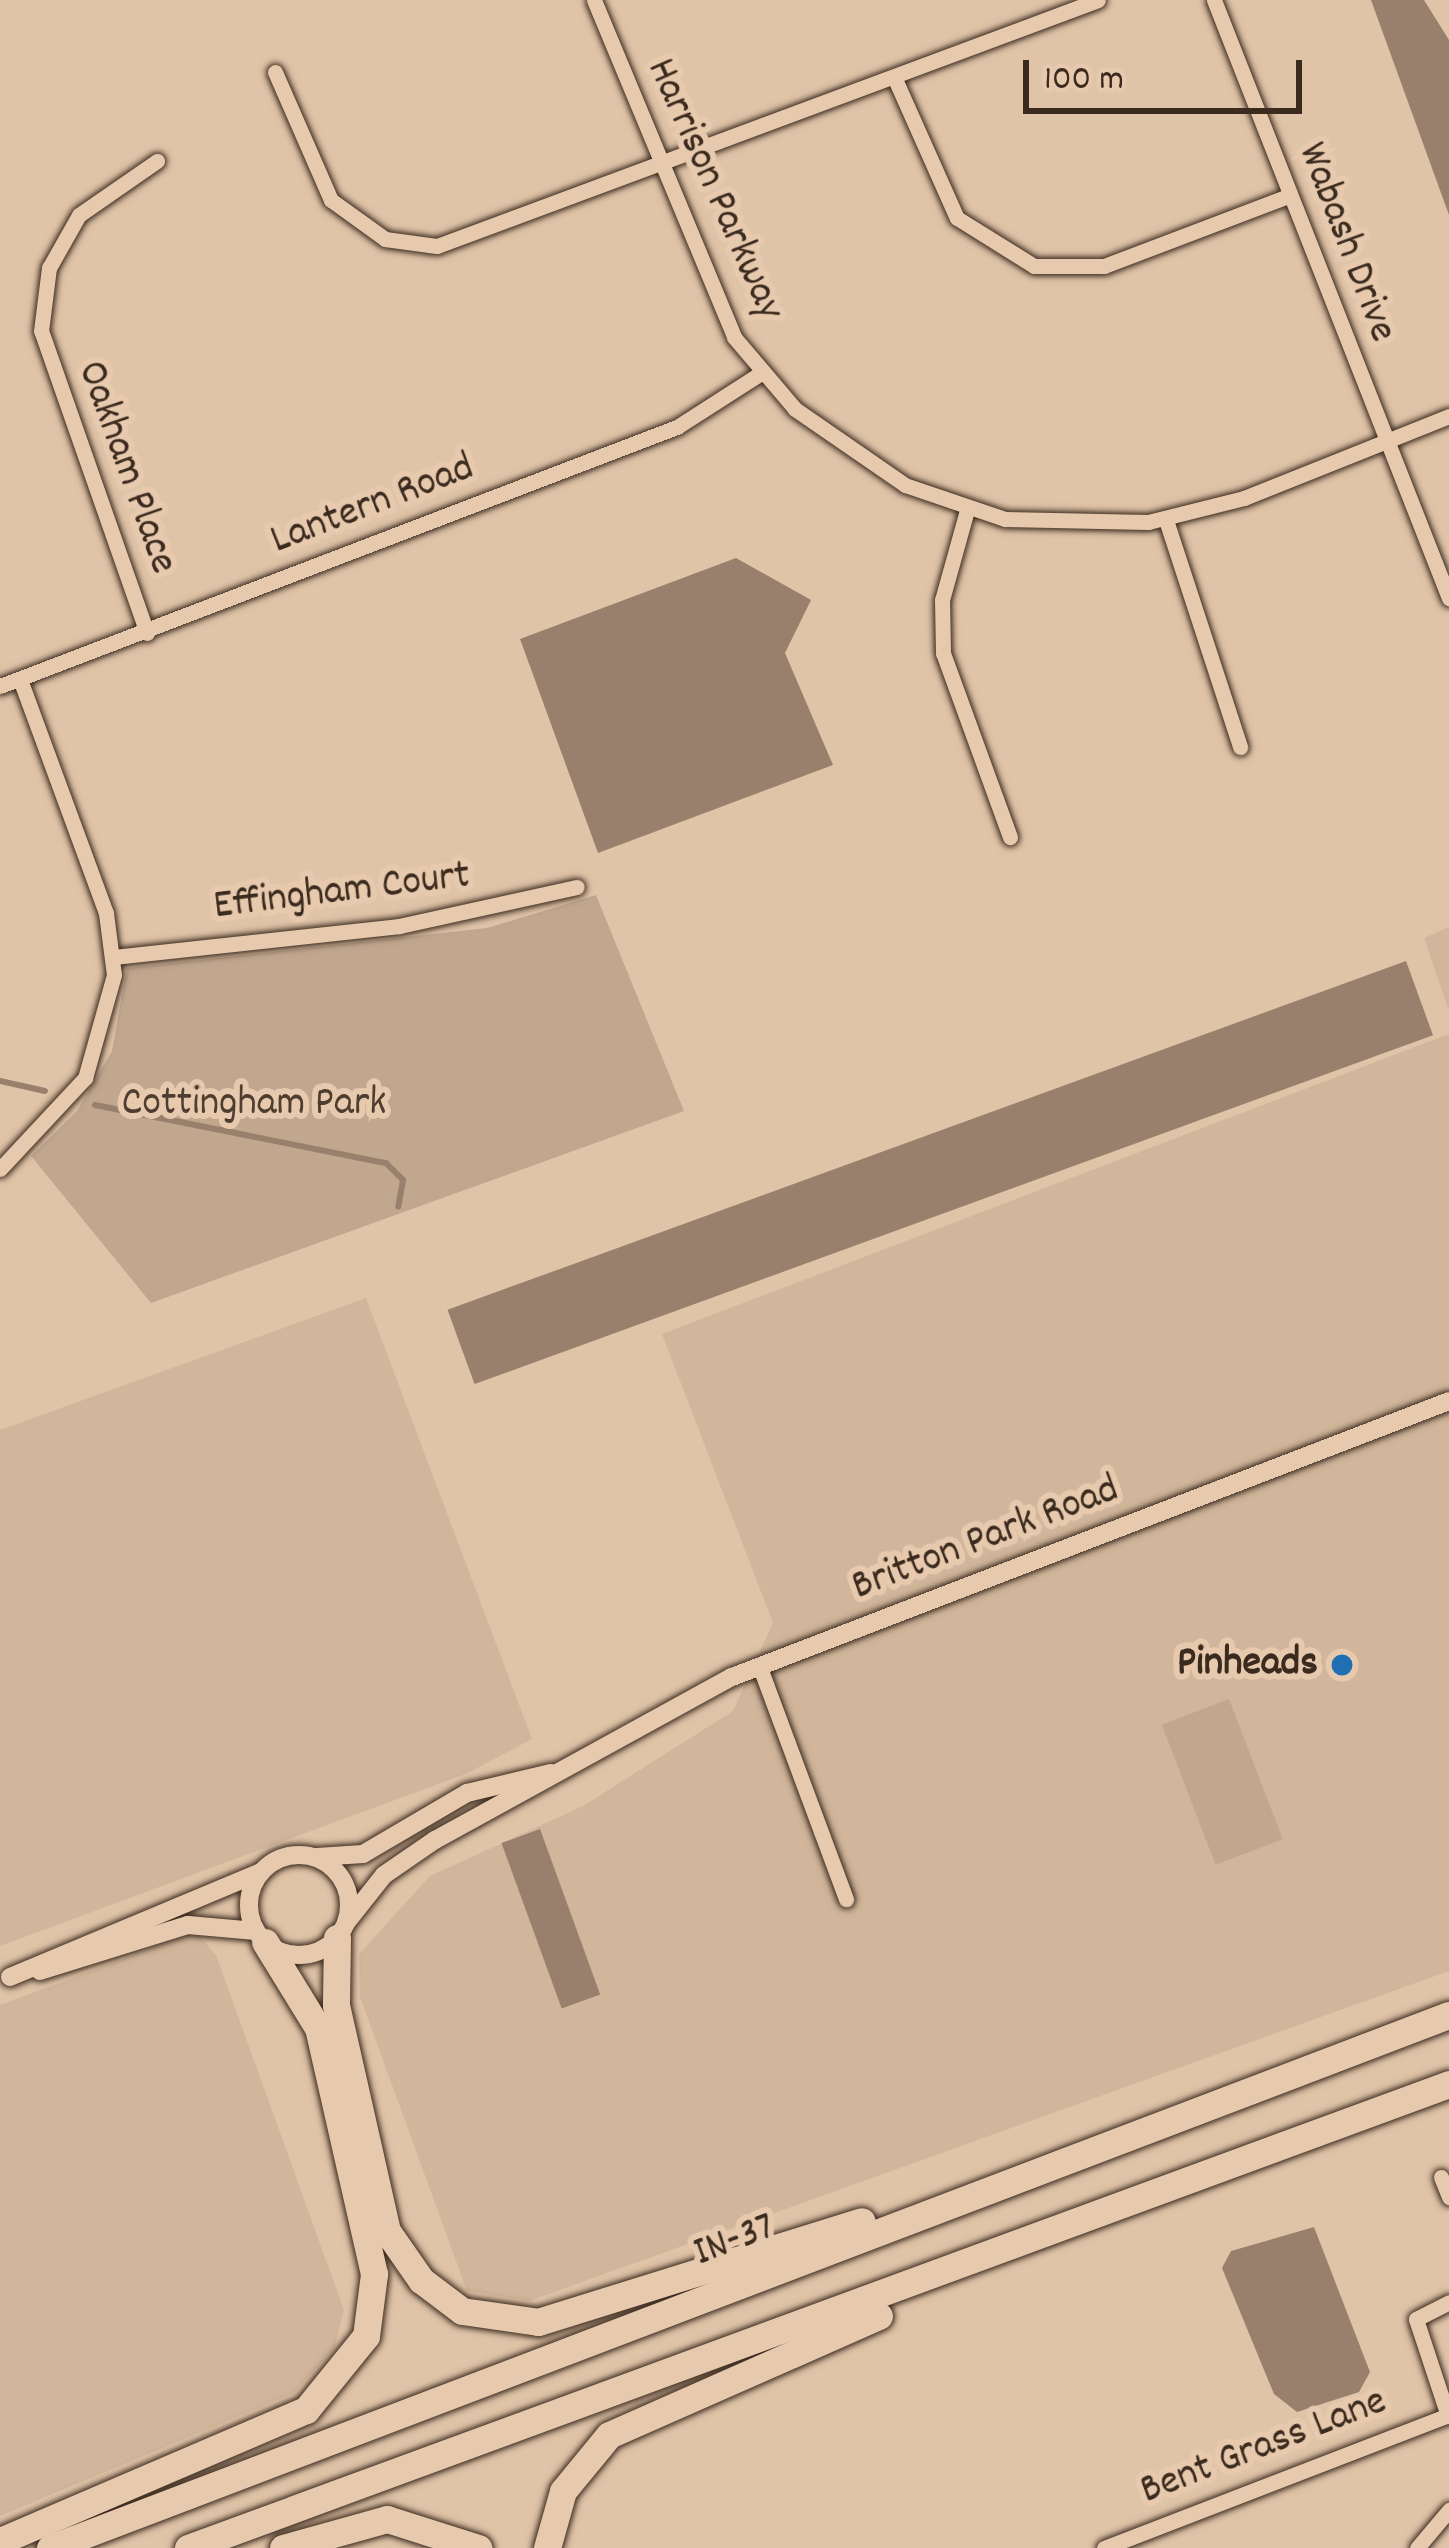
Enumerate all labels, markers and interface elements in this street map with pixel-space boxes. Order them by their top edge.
scale bar [1029,36,1308,110]
street label: Harrison Parkway [633,52,793,328]
text: 100 m [1044,55,1124,107]
street label: Wabash Drive [1284,136,1406,350]
street label: Oakham Place [63,355,187,581]
street label: Lantern Road [264,444,482,568]
street label: Effingham Court [211,852,473,934]
park label: Cottingham Park [122,1080,386,1130]
street label: Britton Park Road [846,1466,1126,1614]
place label: Pinheads [1177,1640,1318,1690]
marker: Pinheads [1329,1652,1355,1678]
street label: IN-37 [687,2204,783,2280]
street label: Bent Grass Lane [1134,2378,1394,2518]

